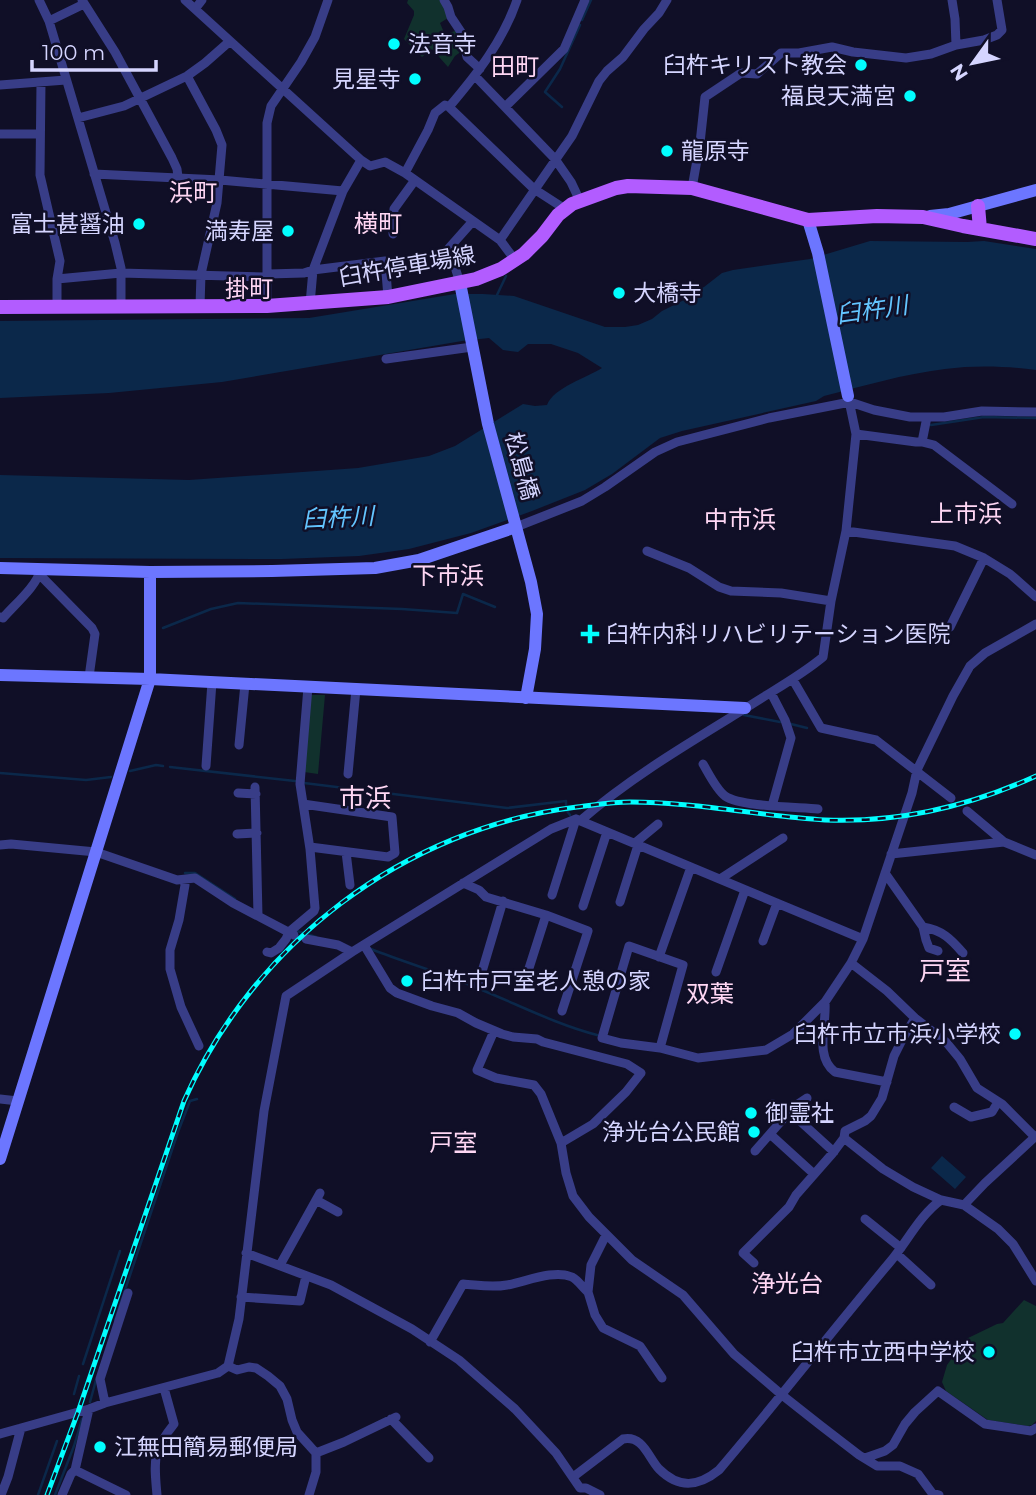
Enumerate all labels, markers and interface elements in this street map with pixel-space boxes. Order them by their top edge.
scale bar [32,28,156,72]
north arrow [938,28,1008,98]
place label: 法音寺 [408,30,477,58]
marker: 法音寺 [386,36,402,52]
text: 100 m [42,40,105,65]
place label: 臼杵キリスト教会 [663,51,847,79]
district label: 田町 [491,52,539,81]
marker: 臼杵キリスト教会 [853,57,869,73]
text: N [945,59,973,85]
place label: 見星寺 [332,65,401,93]
marker: 見星寺 [407,71,423,87]
place label: 福良天満宮 [781,82,896,110]
marker: 福良天満宮 [902,88,918,104]
place label: 龍原寺 [681,137,750,165]
marker: 龍原寺 [659,143,675,159]
district label: 浜町 [169,178,217,207]
district label: 横町 [354,209,402,238]
place label: 富士甚醤油 [10,210,125,238]
marker: 富士甚醤油 [131,216,147,232]
place label: 満寿屋 [205,217,274,245]
marker: 満寿屋 [280,223,296,239]
street label: 臼杵停車場線 [337,240,477,292]
district label: 掛町 [225,274,273,303]
place label: 大橋寺 [633,279,702,307]
marker: 大橋寺 [611,285,627,301]
water label: 臼杵川 [834,290,913,329]
street label: 松島橋 [500,429,544,503]
district label: 上市浜 [930,499,1002,528]
water label: 臼杵川 [301,501,378,534]
district label: 中市浜 [704,505,776,534]
district label: 下市浜 [412,561,484,590]
place label: 臼杵内科リハビリテーション医院 [606,620,951,648]
marker: 臼杵内科リハビリテーション医院 [580,624,600,644]
district label: 市浜 [339,782,391,814]
district label: 戸室 [919,955,971,987]
place label: 臼杵市戸室老人憩の家 [421,967,651,995]
marker: 臼杵市戸室老人憩の家 [399,973,415,989]
district label: 双葉 [686,979,734,1008]
place label: 臼杵市立市浜小学校 [794,1020,1001,1048]
marker: 臼杵市立市浜小学校 [1007,1026,1023,1042]
place label: 御霊社 [765,1099,834,1127]
marker: 御霊社 [743,1105,759,1121]
place label: 浄光台公民館 [602,1118,740,1146]
marker: 浄光台公民館 [746,1124,762,1140]
district label: 戸室 [429,1128,477,1157]
district label: 浄光台 [751,1269,823,1298]
place label: 臼杵市立西中学校 [791,1338,975,1366]
marker: 臼杵市立西中学校 [981,1344,997,1360]
place label: 江無田簡易郵便局 [114,1433,298,1461]
marker: 江無田簡易郵便局 [92,1439,108,1455]

